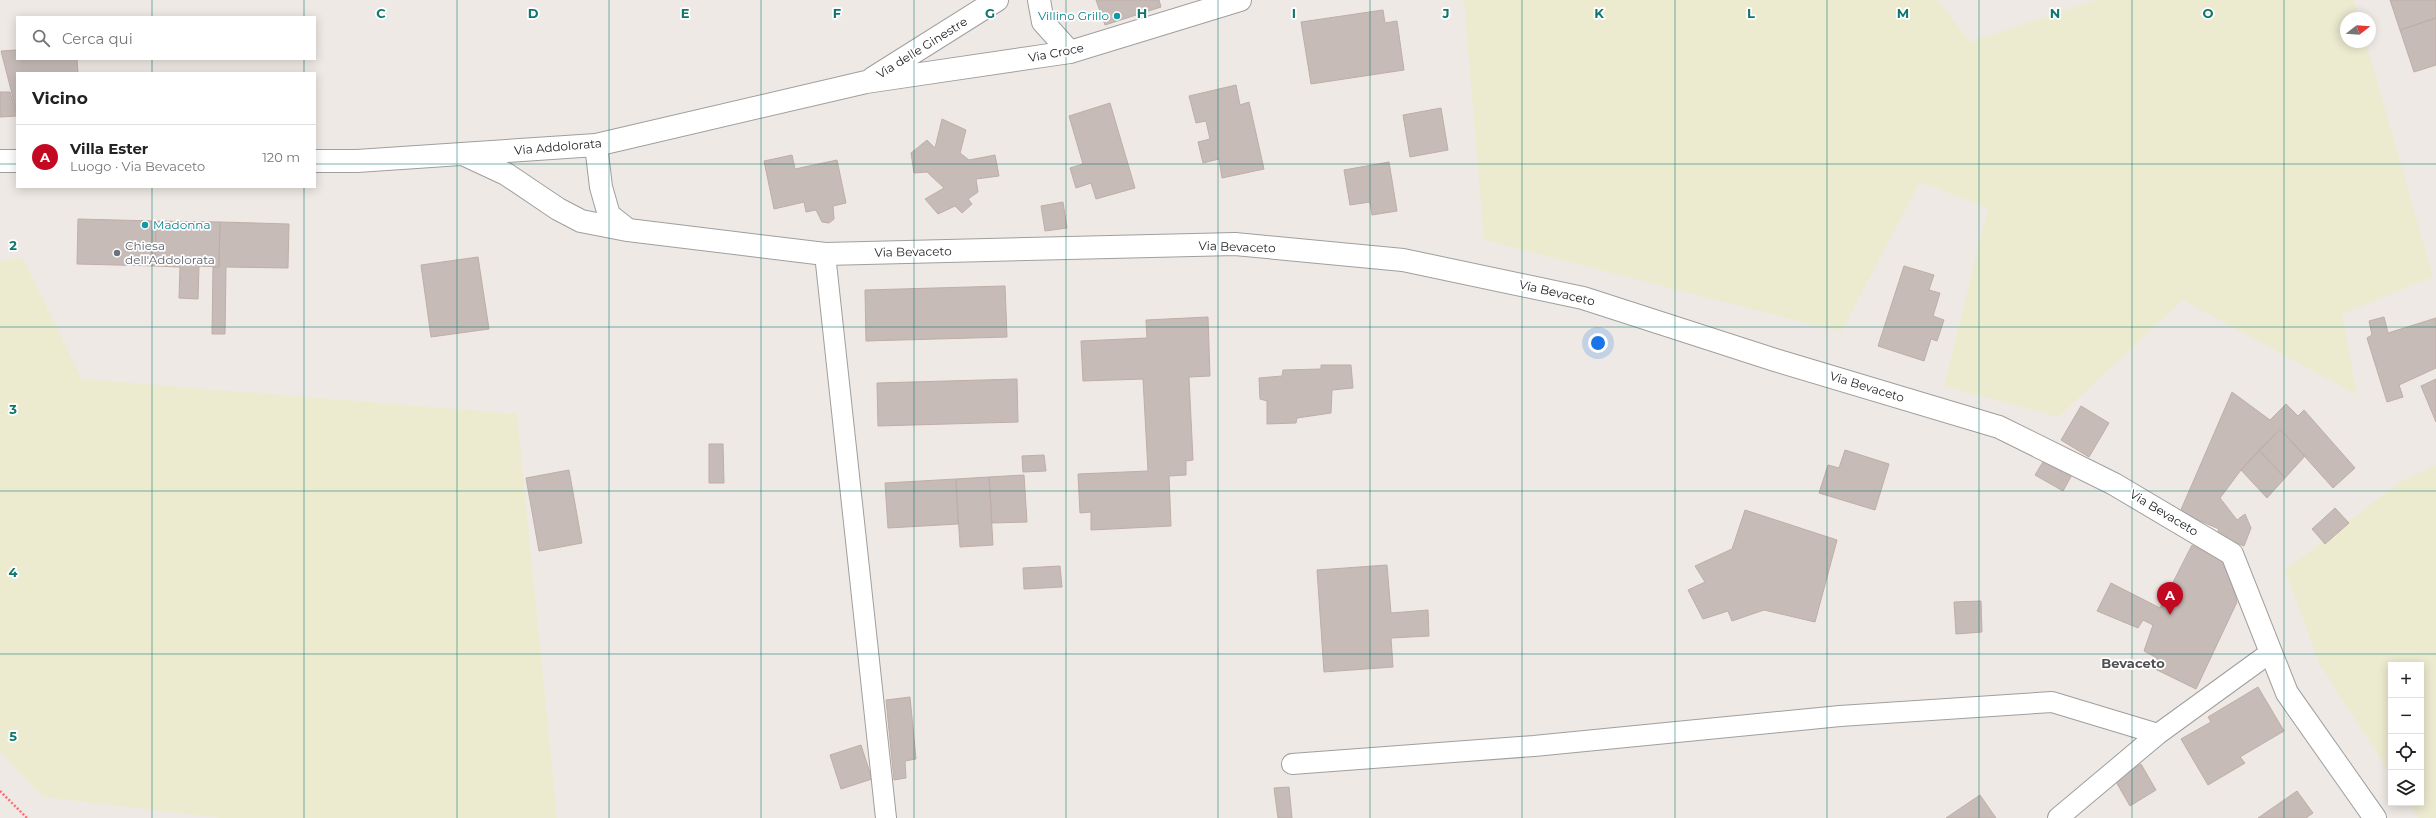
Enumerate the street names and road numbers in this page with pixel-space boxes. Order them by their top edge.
street label: Via delle Ginestre [874,14,970,82]
street label: Via Croce [1027,40,1085,65]
street label: Via Addolorata [514,135,602,158]
street label: Via Bevaceto [1198,238,1276,255]
street label: Via Bevaceto [874,243,952,260]
street label: Via Bevaceto [1518,277,1596,309]
street label: Via Bevaceto [1828,368,1906,405]
street label: Via Bevaceto [2127,486,2201,539]

